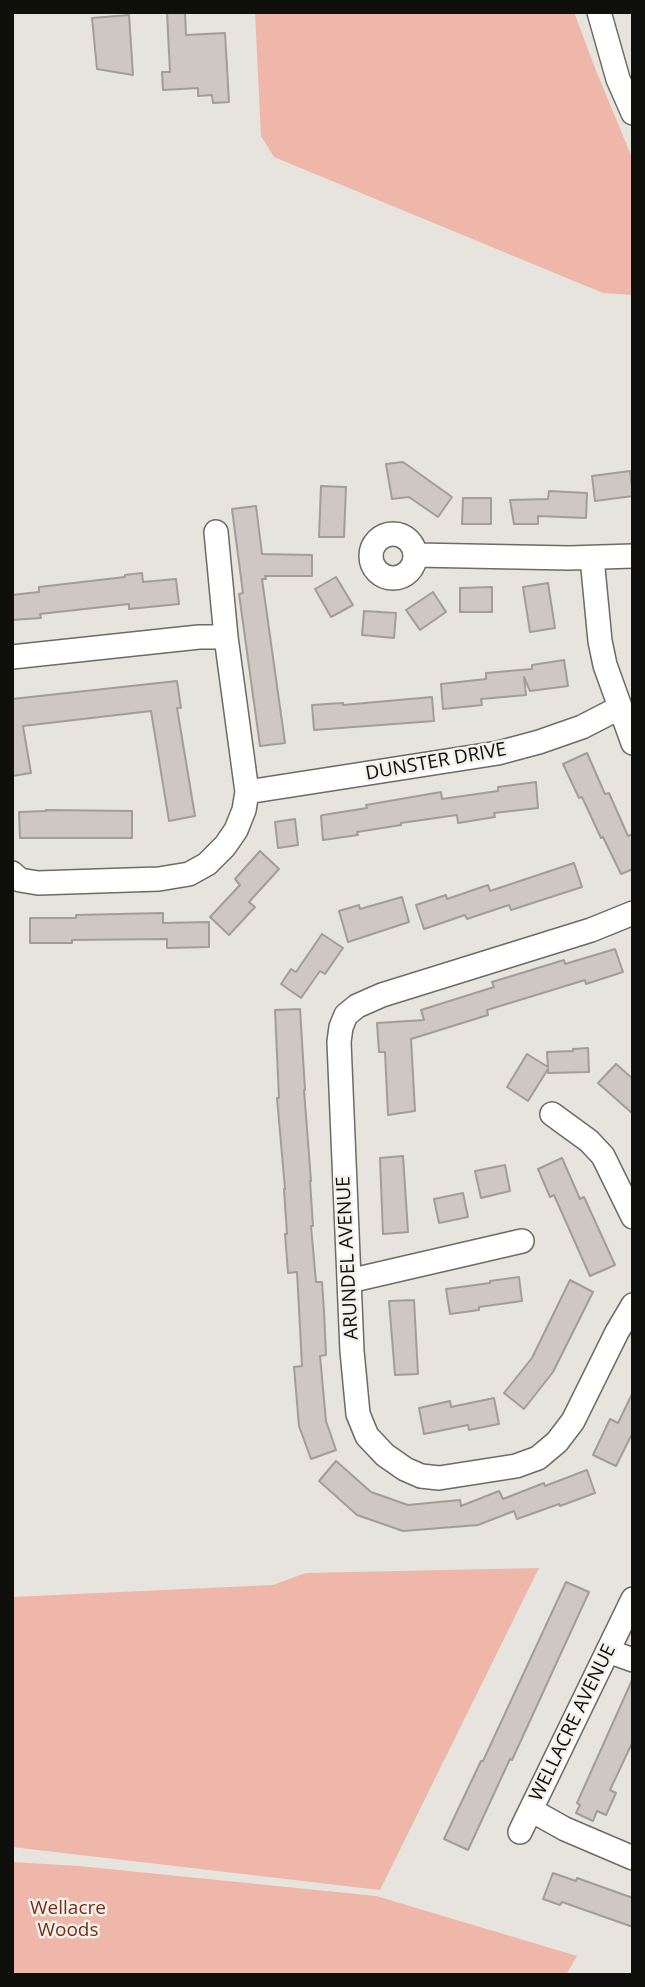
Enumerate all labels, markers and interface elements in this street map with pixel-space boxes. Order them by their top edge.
street label: DUNSTER DRIVE [364,738,508,786]
street label: ARUNDEL AVENUE [332,1176,364,1340]
street label: WELLACRE AVENUE [525,1641,621,1805]
park label: Wellacre Woods [30,1898,106,1942]

